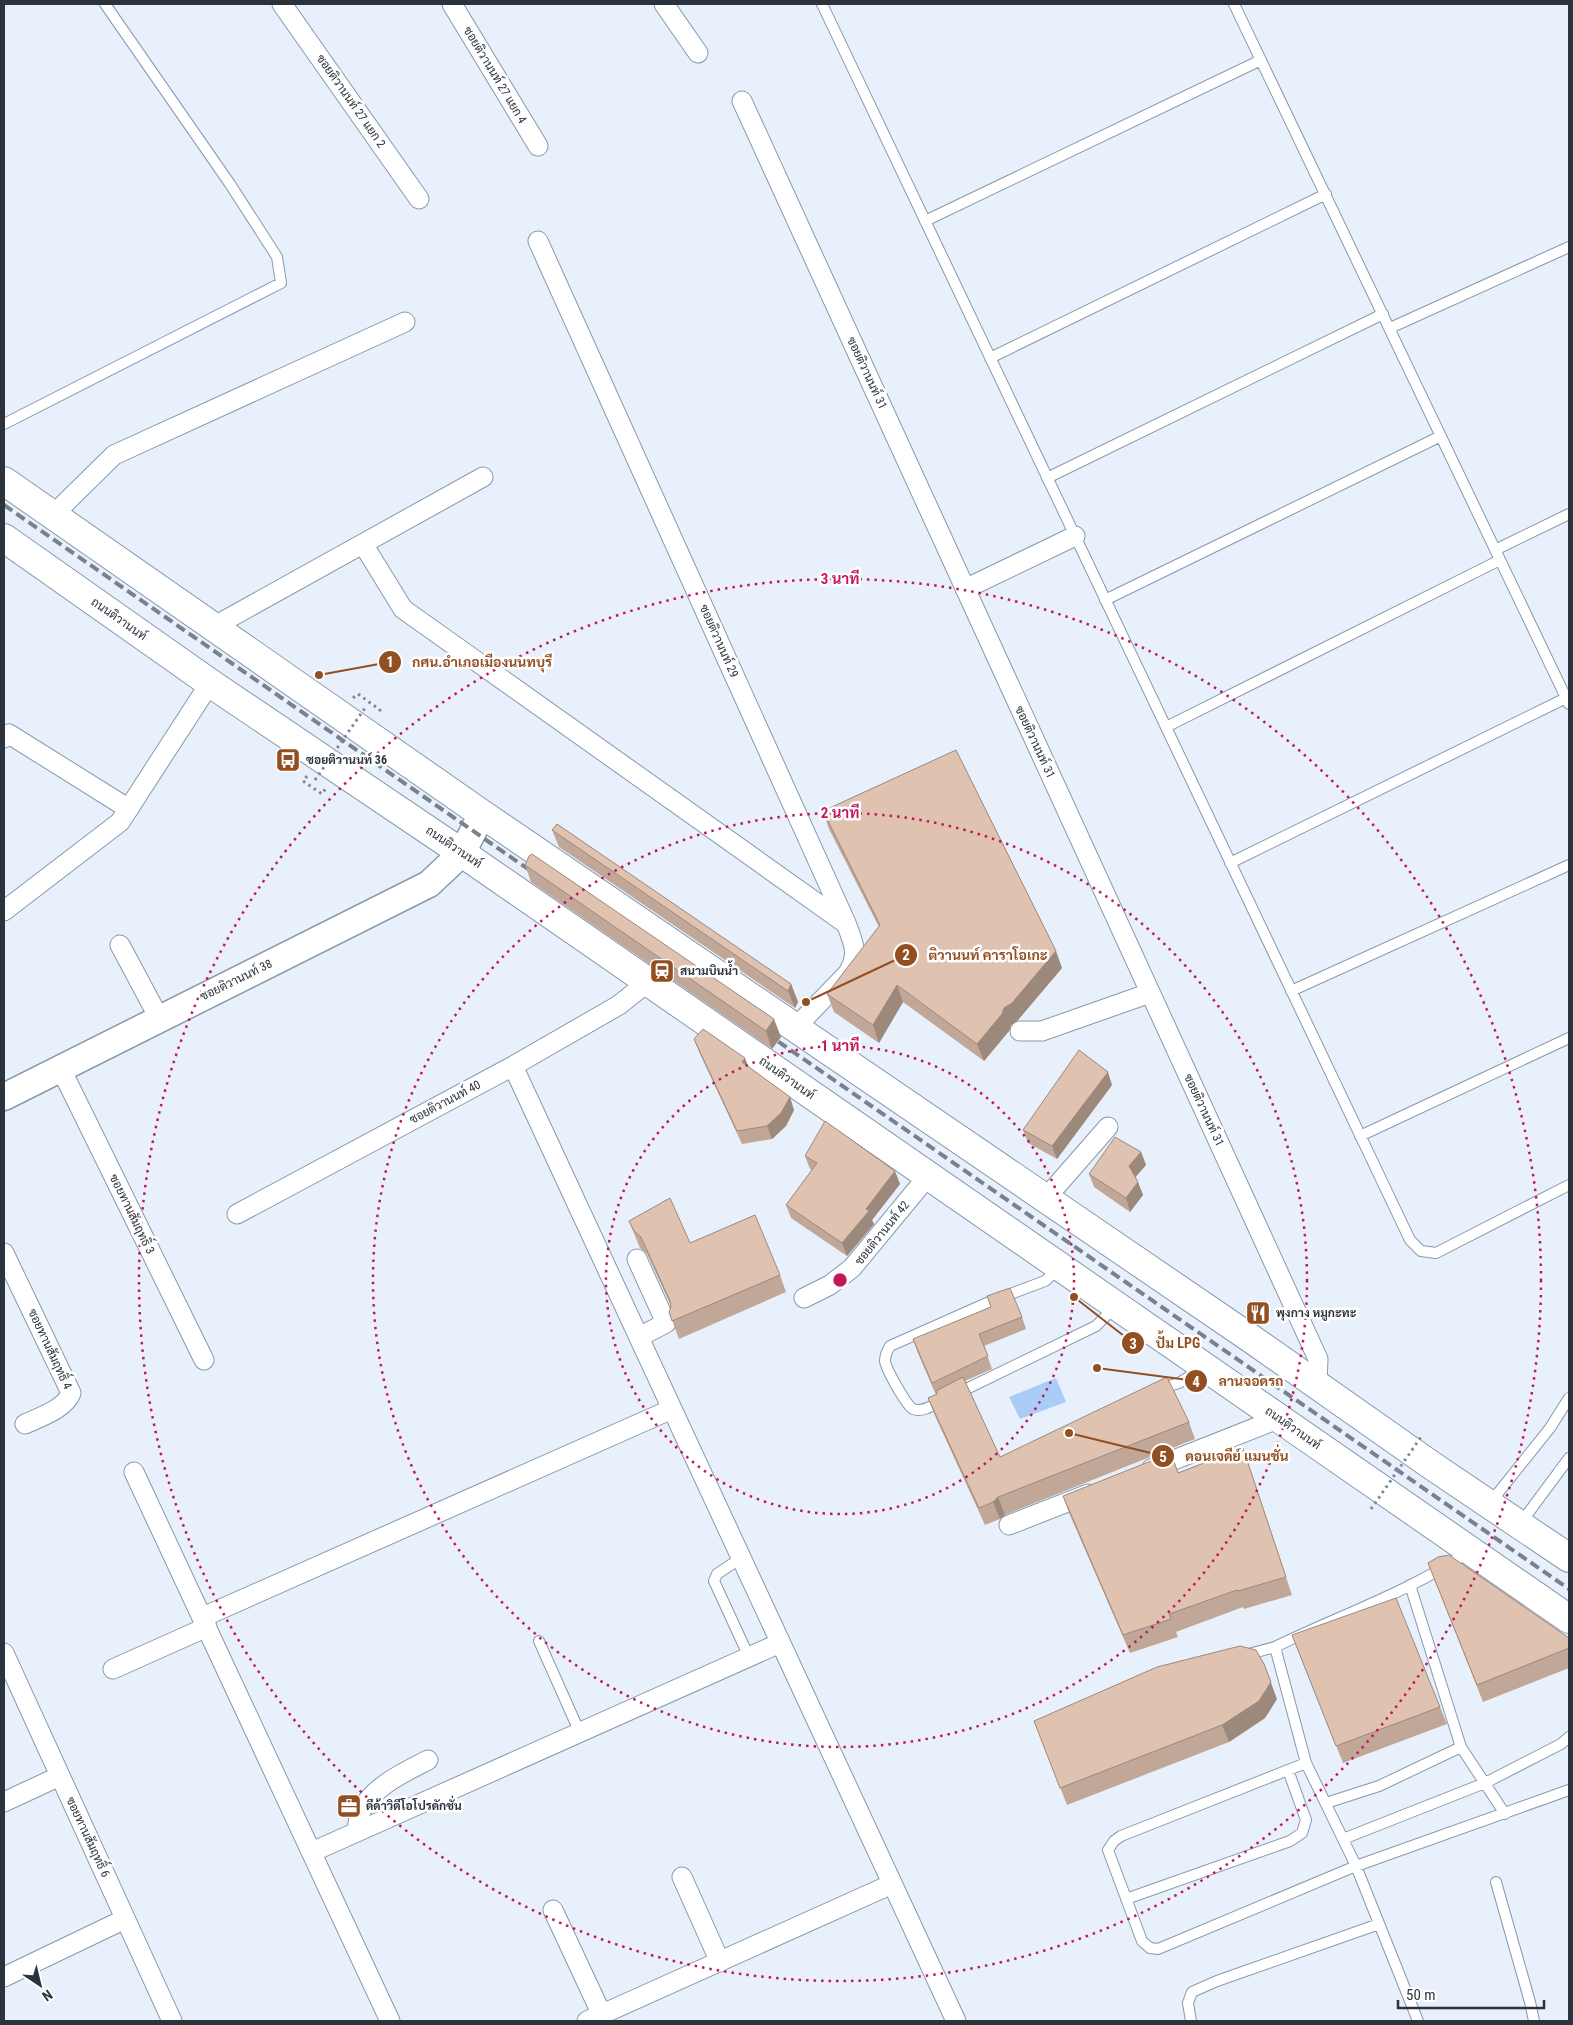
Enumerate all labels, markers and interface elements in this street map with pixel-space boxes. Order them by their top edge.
street label: ซอยติวานนท์ 27 แยก 4 [461,24,530,126]
street label: ซอยติวานนท์ 27 แยก 2 [314,51,389,150]
street label: ซอยติวานนท์ 31 [844,334,891,411]
text: 3 นาที [821,569,859,588]
street label: ถนนติวานนท์ [88,594,150,643]
street label: ซอยติวานนท์ 29 [697,602,742,680]
callout: กศน.อำเภอเมืองนนทบุรี [377,648,562,677]
text: 1 [386,653,394,671]
text: กศน.อำเภอเมืองนนทบุรี [412,653,553,673]
street label: ซอยติวานนท์ 31 [1012,703,1059,780]
bus stop icon: ซอยติวานนท์ 36 [275,747,301,773]
place label: ซอยติวานนท์ 36 [306,752,387,767]
text: 2 นาที [821,803,859,822]
street label: ถนนติวานนท์ [423,822,485,871]
callout: ติวานนท์ คาราโอเกะ [893,940,1057,969]
text: 2 [902,946,910,964]
text: ติวานนท์ คาราโอเกะ [928,946,1048,963]
street label: ซอยติวานนท์ 38 [197,956,274,1003]
station icon: สนามบินน้ำ [649,958,675,984]
place label: สนามบินน้ำ [680,960,738,978]
text: 1 นาที [821,1036,859,1055]
street label: ถนนติวานนท์ [756,1053,818,1102]
street label: ซอยติวานนท์ 31 [1181,1071,1228,1148]
street label: ซอยติวานนท์ 40 [407,1077,483,1127]
street label: ซอยทานสัมฤทธิ์ 3 [107,1170,161,1256]
street label: ซอยติวานนท์ 42 [851,1197,912,1268]
centre of rings [831,1271,849,1289]
restaurant icon: พุงกาง หมูกะทะ [1245,1300,1271,1326]
street label: ซอยทานสัมฤทธิ์ 4 [25,1305,79,1391]
place label: พุงกาง หมูกะทะ [1276,1306,1357,1321]
callout: ปั้ม LPG [1121,1329,1210,1358]
text: ปั้ม LPG [1156,1330,1200,1351]
text: 3 [1129,1335,1137,1353]
callout: ลานจอดรถ [1184,1367,1294,1396]
text: 4 [1192,1373,1200,1391]
text: ลานจอดรถ [1219,1373,1284,1389]
street label: ถนนติวานนท์ [1262,1403,1324,1452]
callout: ดอนเจดีย์ แมนชั่น [1151,1442,1299,1471]
text: ดอนเจดีย์ แมนชั่น [1185,1444,1289,1464]
text: 5 [1159,1448,1167,1466]
street label: ซอยทานสัมฤทธิ์ 6 [63,1793,117,1879]
office icon: ดีด้าวิดีโอโปรดักชั่น [336,1793,362,1819]
place label: ดีด้าวิดีโอโปรดักชั่น [366,1795,462,1813]
north arrow [15,1960,65,2010]
scale bar [1398,1978,1544,2010]
text: 50 m [1406,1986,1436,2004]
text: N [39,1987,56,2005]

